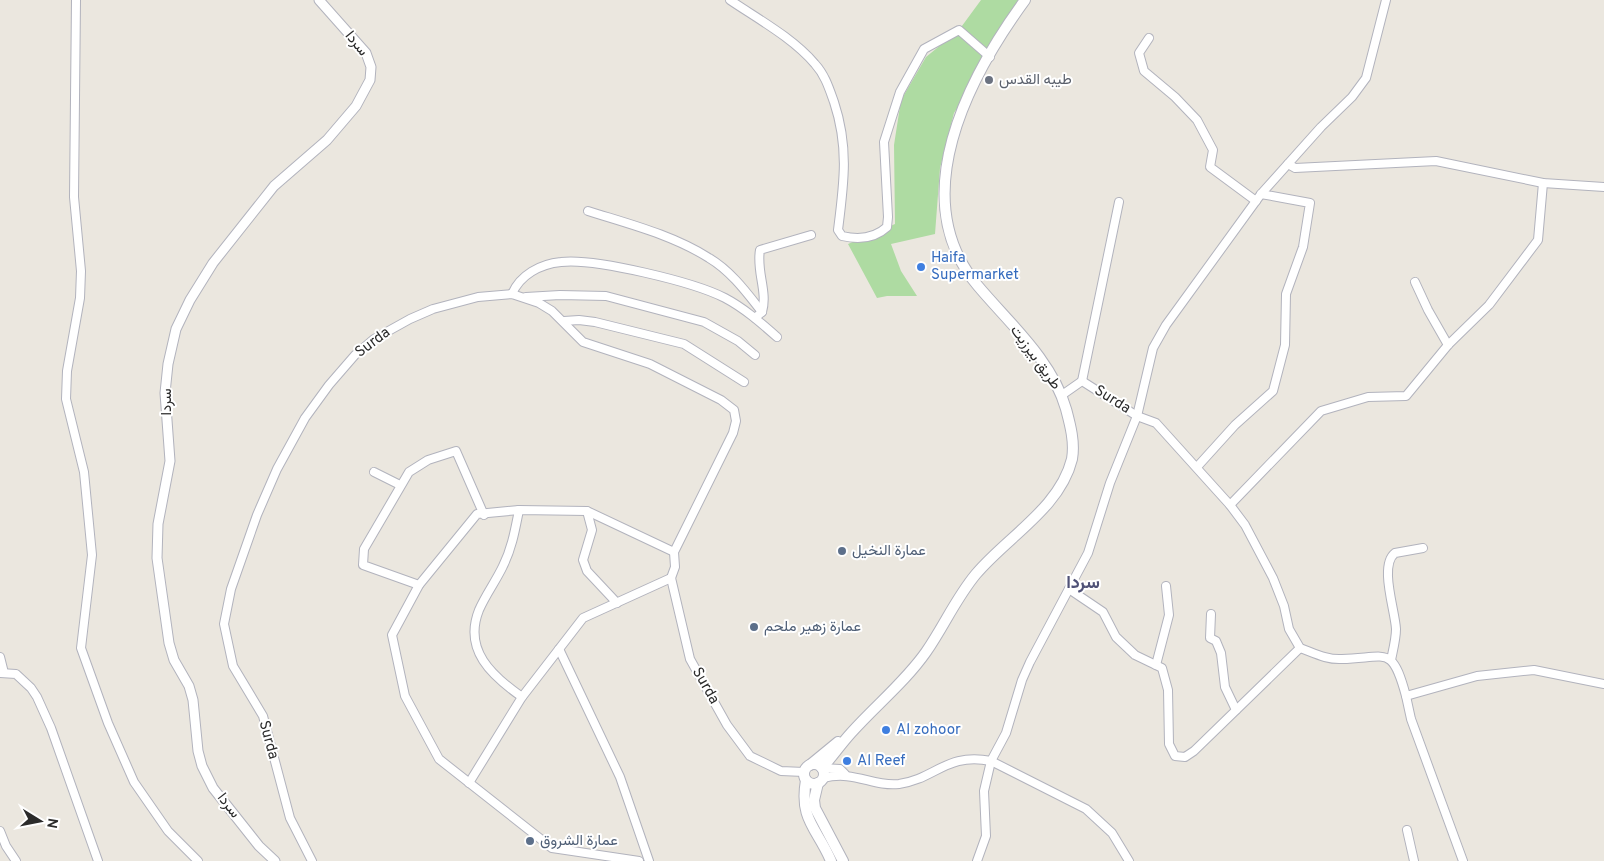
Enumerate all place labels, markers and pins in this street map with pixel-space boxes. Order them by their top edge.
place label: طيبه القدس [999,71,1072,90]
marker: طيبه القدس [983,74,995,86]
place label: Haifa Supermarket [931,249,1019,285]
marker: Haifa Supermarket [915,261,927,273]
place label: عمارة النخيل [852,542,926,561]
marker: عمارة النخيل [836,545,848,557]
place label: عمارة زهير ملحم [764,618,861,637]
marker: عمارة زهير ملحم [748,621,760,633]
place label: Al zohoor [896,721,961,740]
marker: Al zohoor [880,724,892,736]
place label: Al Reef [857,752,905,771]
marker: Al Reef [841,755,853,767]
place label: عمارة الشروق [540,832,618,851]
marker: عمارة الشروق [524,835,536,847]

